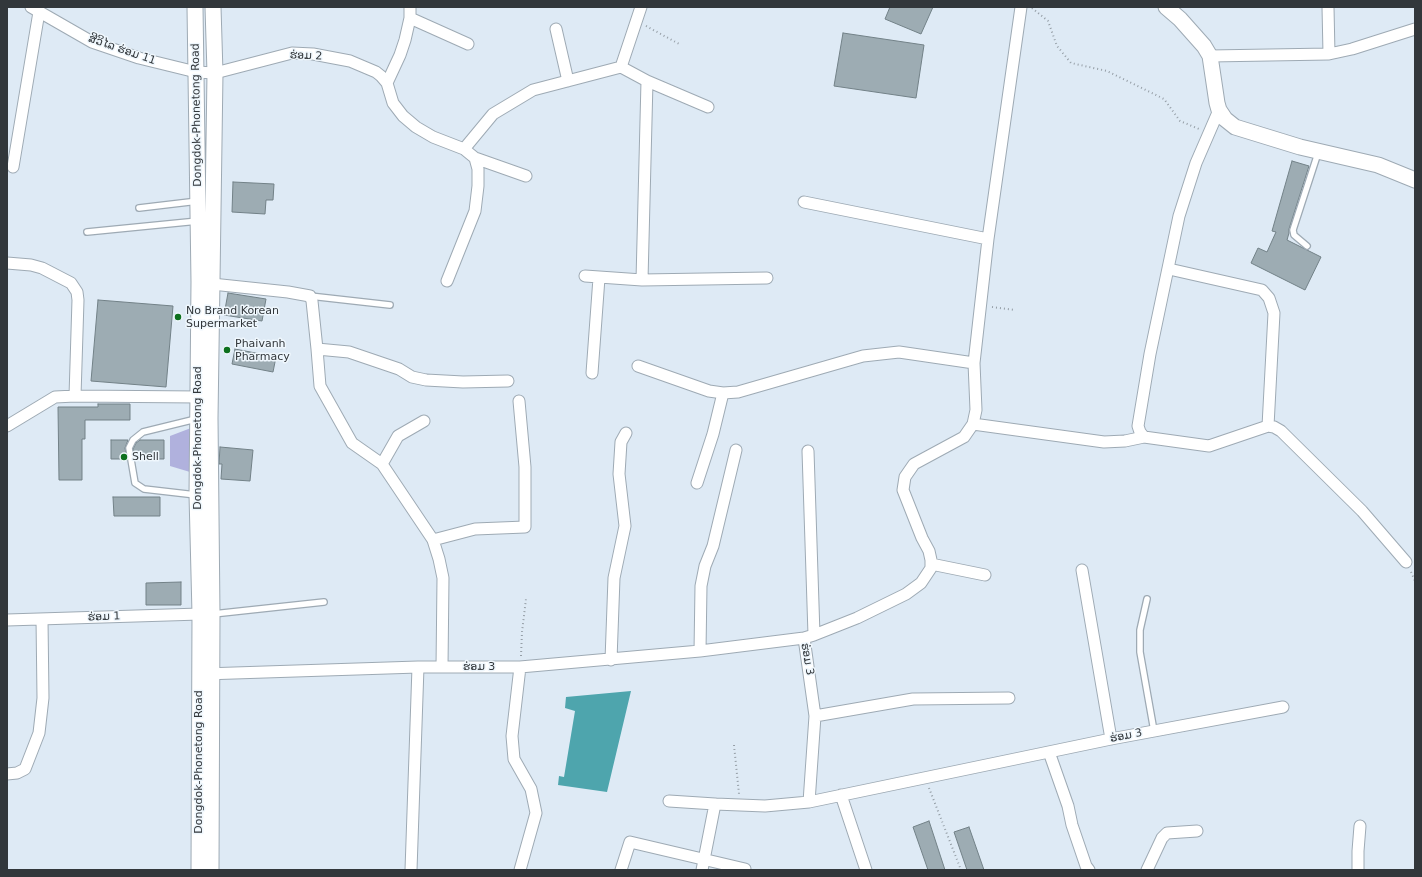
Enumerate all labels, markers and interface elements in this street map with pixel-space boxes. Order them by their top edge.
street label: ສີວິໄລ ຮ່ອມ 11 [87,32,157,68]
street label: Dongdok-Phonetong Road [189,43,205,187]
street label: ຮ່ອມ 2 [289,49,323,63]
place label: No Brand Korean Supermarket [186,304,279,330]
marker: No Brand Korean Supermarket [173,312,183,322]
place label: Phaivanh Pharmacy [235,337,290,363]
marker: Phaivanh Pharmacy [222,345,232,355]
street label: Dongdok-Phonetong Road [191,366,205,510]
place label: Shell [132,450,159,464]
marker: Shell [119,452,129,462]
street label: ຮ່ອມ 1 [87,610,121,624]
street label: ຮ່ອມ 3 [798,642,816,676]
street label: ຮ່ອມ 3 [463,660,495,674]
street label: Dongdok-Phonetong Road [192,690,206,834]
street label: ຮ່ອມ 3 [1109,726,1143,746]

